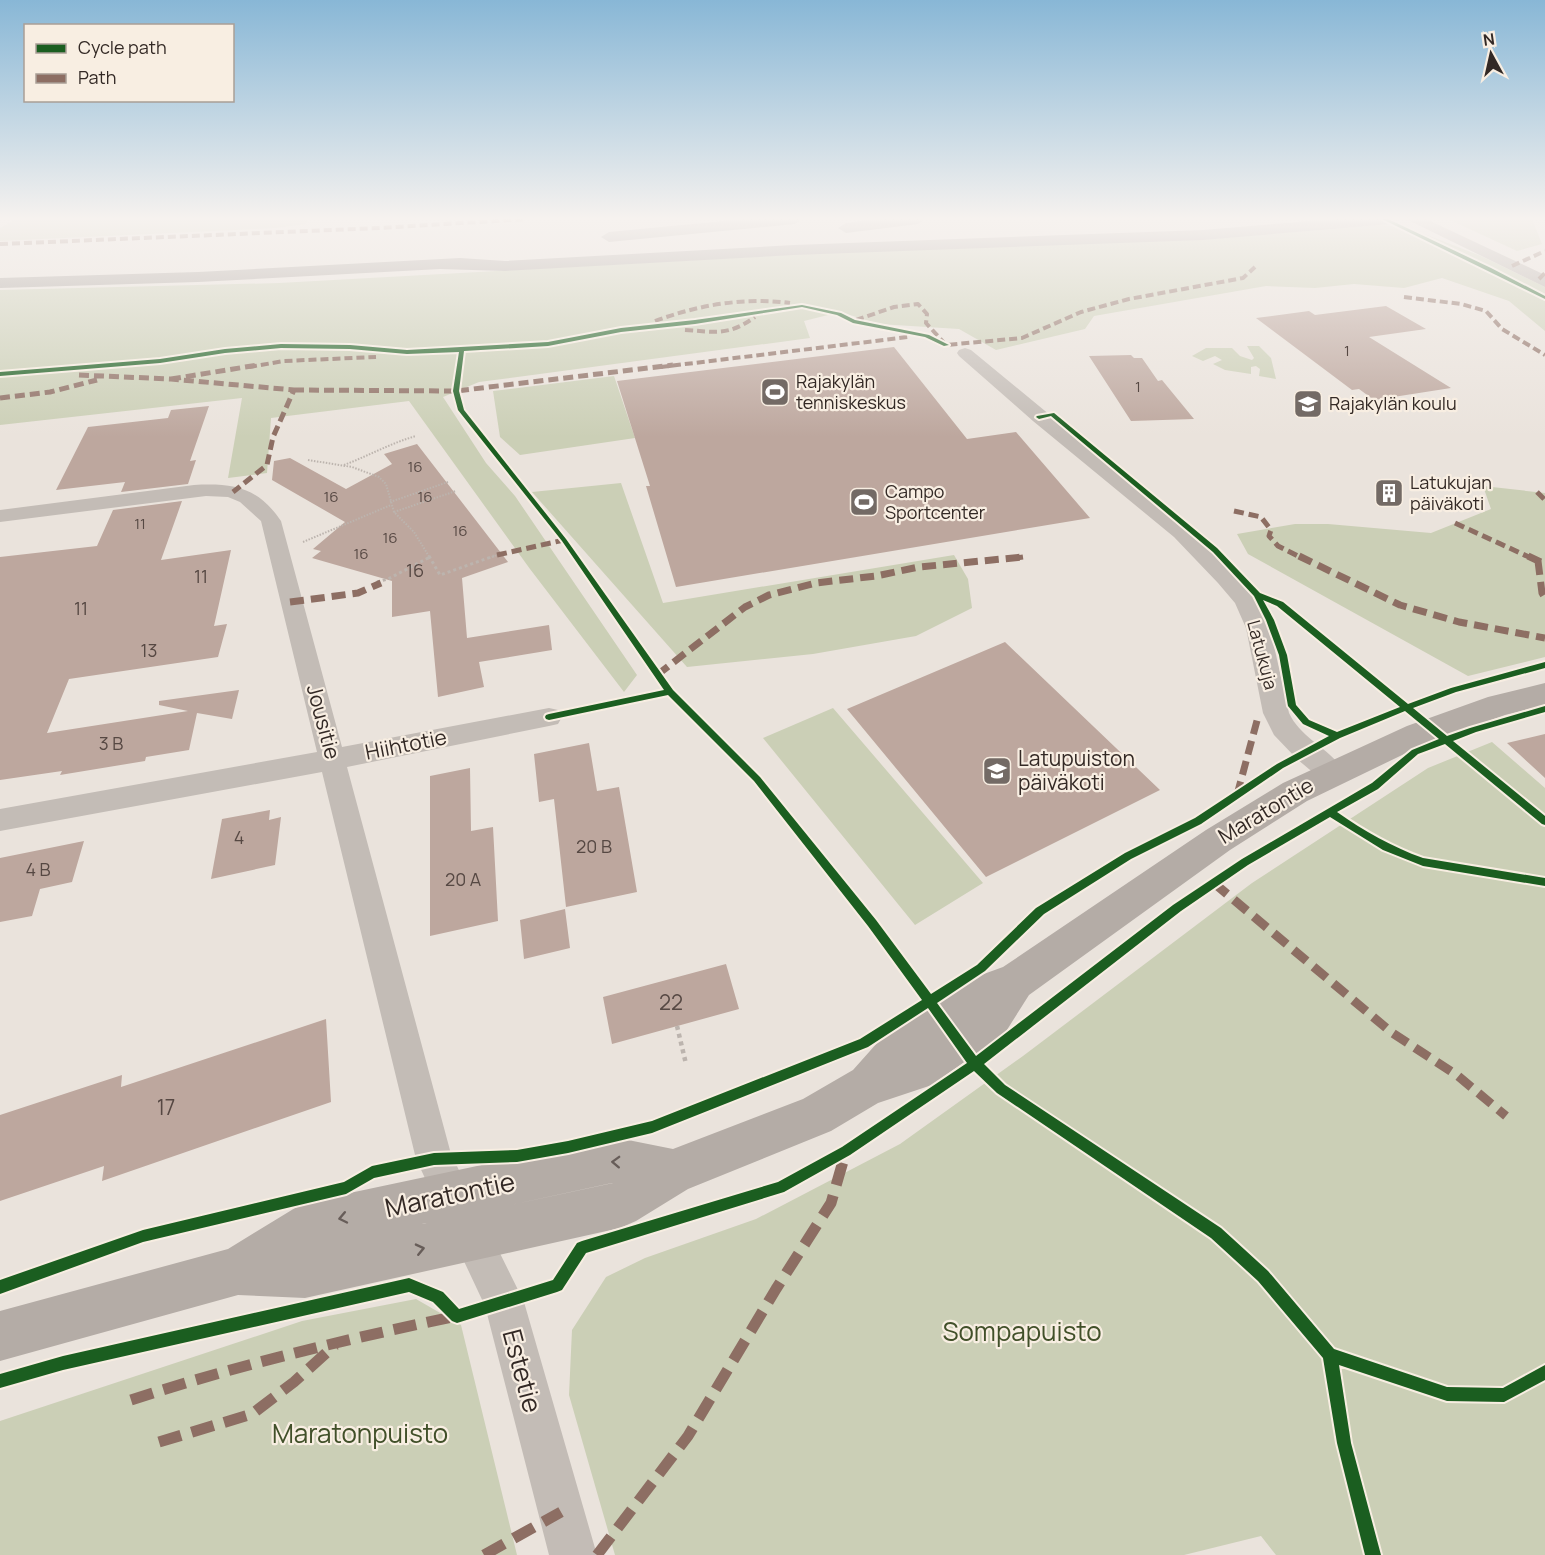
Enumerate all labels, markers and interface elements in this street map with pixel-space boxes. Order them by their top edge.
legend [24,24,234,102]
north arrow [1461,24,1521,84]
text: N [1482,27,1496,51]
text: Cycle path [78,35,167,59]
text: Path [78,65,116,89]
house number: 1 [1344,340,1350,361]
place label: Rajakylän tenniskeskus [796,369,906,414]
sports icon: Rajakylän tenniskeskus [759,376,791,408]
house number: 1 [1135,376,1141,397]
school or university icon: Rajakylän koulu [1292,388,1324,420]
place label: Rajakylän koulu [1329,391,1457,415]
house number: 16 [407,456,423,477]
place label: Latukujan päiväkoti [1410,470,1492,515]
building icon: Latukujan päiväkoti [1373,477,1405,509]
place label: Campo Sportcenter [885,479,986,524]
house number: 16 [323,486,339,507]
house number: 16 [417,486,433,507]
sports icon: Campo Sportcenter [848,486,880,518]
house number: 11 [134,513,146,534]
house number: 16 [452,520,468,541]
house number: 16 [382,527,398,548]
house number: 16 [353,543,369,564]
house number: 16 [406,558,424,582]
house number: 11 [194,564,208,588]
house number: 11 [74,596,88,620]
street label: Latukuja [1242,617,1284,692]
house number: 13 [141,638,157,662]
street label: Jousitie [301,681,347,762]
street label: Hiihtotie [363,722,449,766]
house number: 3 B [99,731,123,755]
place label: Latupuiston päiväkoti [1018,744,1135,796]
school or university icon: Latupuiston päiväkoti [981,755,1013,787]
street label: Maratontie [1213,771,1318,850]
house number: 4 [234,825,244,849]
house number: 20 B [576,834,612,858]
house number: 4 B [25,857,51,881]
house number: 20 A [445,867,482,891]
house number: 22 [659,988,683,1016]
house number: 17 [157,1093,175,1121]
one-way arrow [611,1156,620,1169]
street label: Maratontie [381,1163,518,1225]
one-way arrow [338,1211,348,1224]
one-way arrow [415,1243,425,1256]
park label: Sompapuisto [942,1313,1102,1349]
street label: Estetie [495,1325,551,1417]
park label: Maratonpuisto [272,1415,448,1451]

